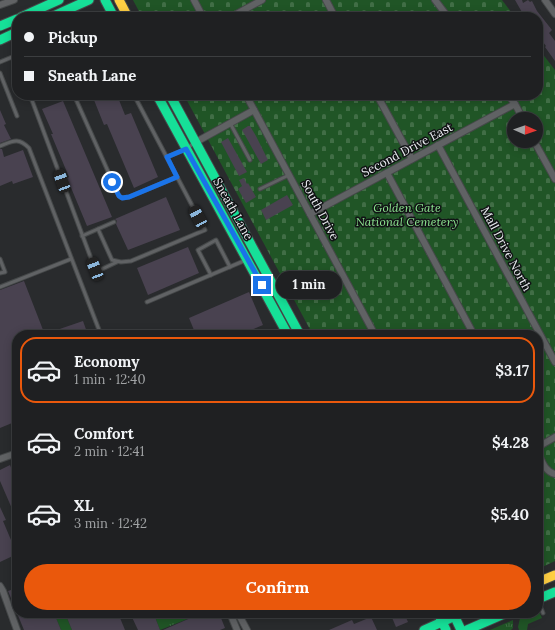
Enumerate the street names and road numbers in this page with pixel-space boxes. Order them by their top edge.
street label: Second Drive East [359,119,455,180]
street label: Sneath Lane [210,175,257,243]
street label: South Drive [298,177,343,243]
street label: Mall Drive North [478,204,535,293]

